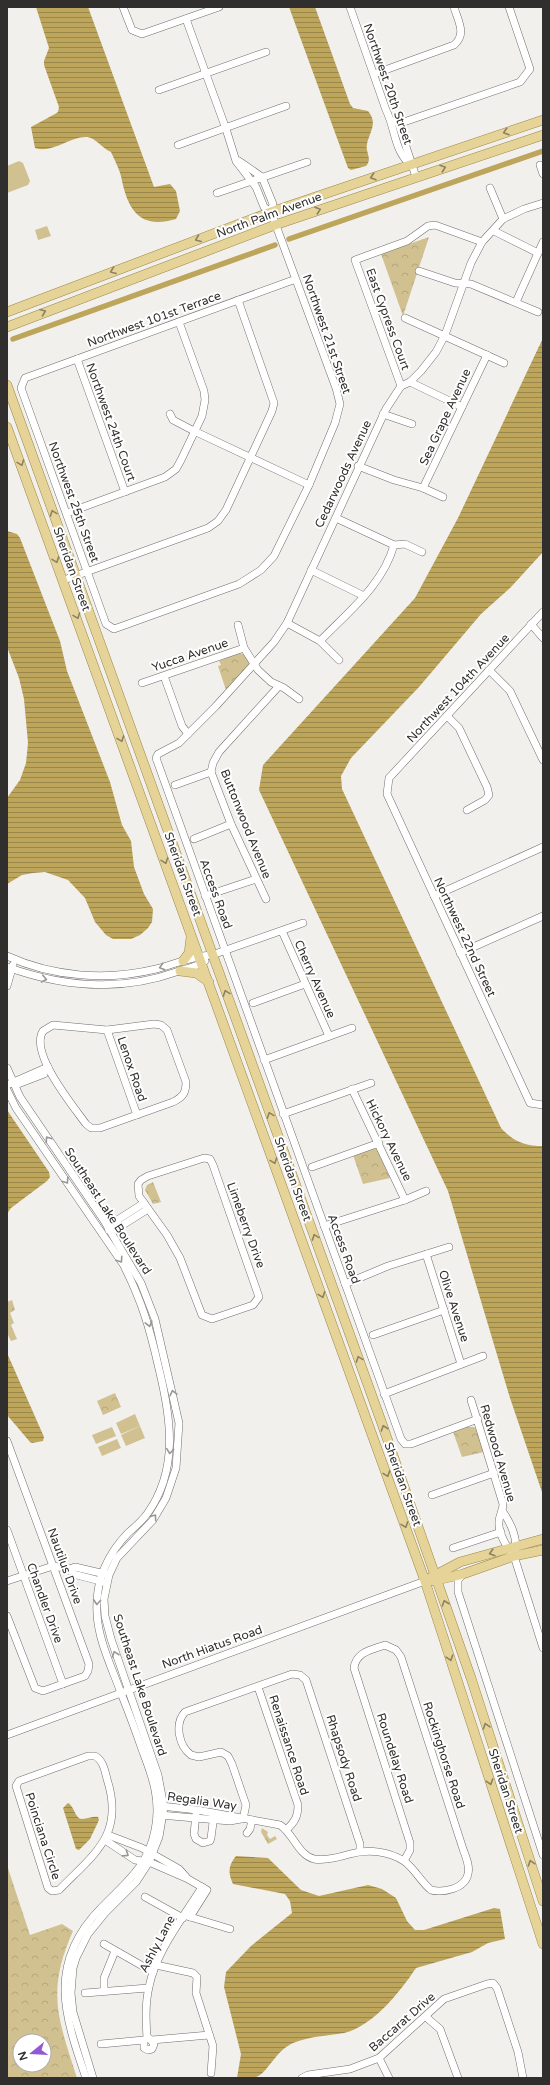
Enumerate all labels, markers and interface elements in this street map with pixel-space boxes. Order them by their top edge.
street label: Northwest 20th Street [361,22,415,147]
one-way arrow [503,127,510,136]
one-way arrow [440,164,447,172]
one-way arrow [370,172,377,180]
street label: North Palm Avenue [214,189,324,241]
one-way arrow [314,207,321,215]
one-way arrow [195,235,202,243]
street label: East Cypress Court [363,266,413,372]
one-way arrow [110,267,117,275]
street label: Northwest 21st Street [300,272,354,396]
street label: Northwest 101st Terrace [85,288,223,350]
one-way arrow [39,309,46,317]
street label: Northwest 24th Court [83,361,139,483]
street label: Sea Grape Avenue [416,366,474,467]
street label: Cedarwoods Avenue [312,418,374,530]
street label: Northwest 25th Street [46,440,102,565]
one-way arrow [16,460,24,467]
one-way arrow [50,509,58,516]
street label: Sheridan Street [50,525,94,613]
one-way arrow [52,557,60,564]
one-way arrow [72,613,80,620]
street label: Northwest 104th Avenue [404,631,512,745]
street label: Yucca Avenue [150,635,230,675]
one-way arrow [116,735,125,742]
street label: Buttonwood Avenue [218,767,274,881]
street label: Sheridan Street [161,830,205,918]
one-way arrow [161,857,169,864]
street label: Access Road [197,857,235,931]
street label: Northwest 22nd Street [431,875,499,999]
street label: Cherry Avenue [291,938,339,1020]
one-way arrow [159,962,166,971]
one-way arrow [41,974,47,982]
one-way arrow [222,989,230,996]
street label: Lenox Road [114,1035,150,1103]
street label: Hickory Avenue [363,1097,415,1183]
one-way arrow [267,1111,275,1118]
street label: Sheridan Street [271,1135,315,1223]
one-way arrow [45,1136,53,1143]
street label: Southeast Lake Boulevard [62,1145,154,1277]
one-way arrow [269,1158,278,1165]
one-way arrow [61,1177,68,1184]
street label: Limeberry Drive [224,1180,268,1270]
street label: Access Road [325,1212,363,1286]
one-way arrow [311,1234,319,1241]
one-way arrow [115,1256,123,1263]
street label: Olive Avenue [436,1268,472,1344]
one-way arrow [318,1291,326,1298]
one-way arrow [144,1321,152,1327]
one-way arrow [356,1356,364,1363]
one-way arrow [170,1390,178,1396]
street label: Redwood Avenue [477,1403,519,1503]
one-way arrow [380,1424,388,1431]
street label: Sheridan Street [381,1440,425,1528]
one-way arrow [165,1448,174,1455]
one-way arrow [382,1471,390,1478]
one-way arrow [149,1515,156,1522]
one-way arrow [400,1521,409,1528]
street label: Nautilus Drive [45,1526,85,1606]
one-way arrow [488,1548,495,1557]
street label: Chandler Drive [24,1561,66,1645]
one-way arrow [93,1599,101,1605]
one-way arrow [441,1600,450,1607]
street label: Southeast Lake Boulevard [110,1612,170,1758]
street label: North Hiatus Road [160,1622,264,1672]
one-way arrow [112,1650,120,1657]
one-way arrow [445,1654,454,1661]
street label: Renaissance Road [266,1693,312,1797]
street label: Rockinghorse Road [420,1700,468,1810]
street label: Roundelay Road [374,1711,416,1805]
street label: Rhapsody Road [323,1713,365,1803]
one-way arrow [483,1723,491,1730]
street label: Sheridan Street [486,1747,526,1835]
one-way arrow [485,1778,494,1785]
street label: Regalia Way [166,1789,238,1813]
street label: Poinciana Circle [22,1791,64,1881]
one-way arrow [122,1849,129,1857]
one-way arrow [527,1860,536,1867]
street label: Ashly Lane [136,1913,178,1975]
street label: Baccarat Drive [366,1989,438,2055]
north arrow [12,2033,52,2073]
text: N [15,2050,31,2062]

